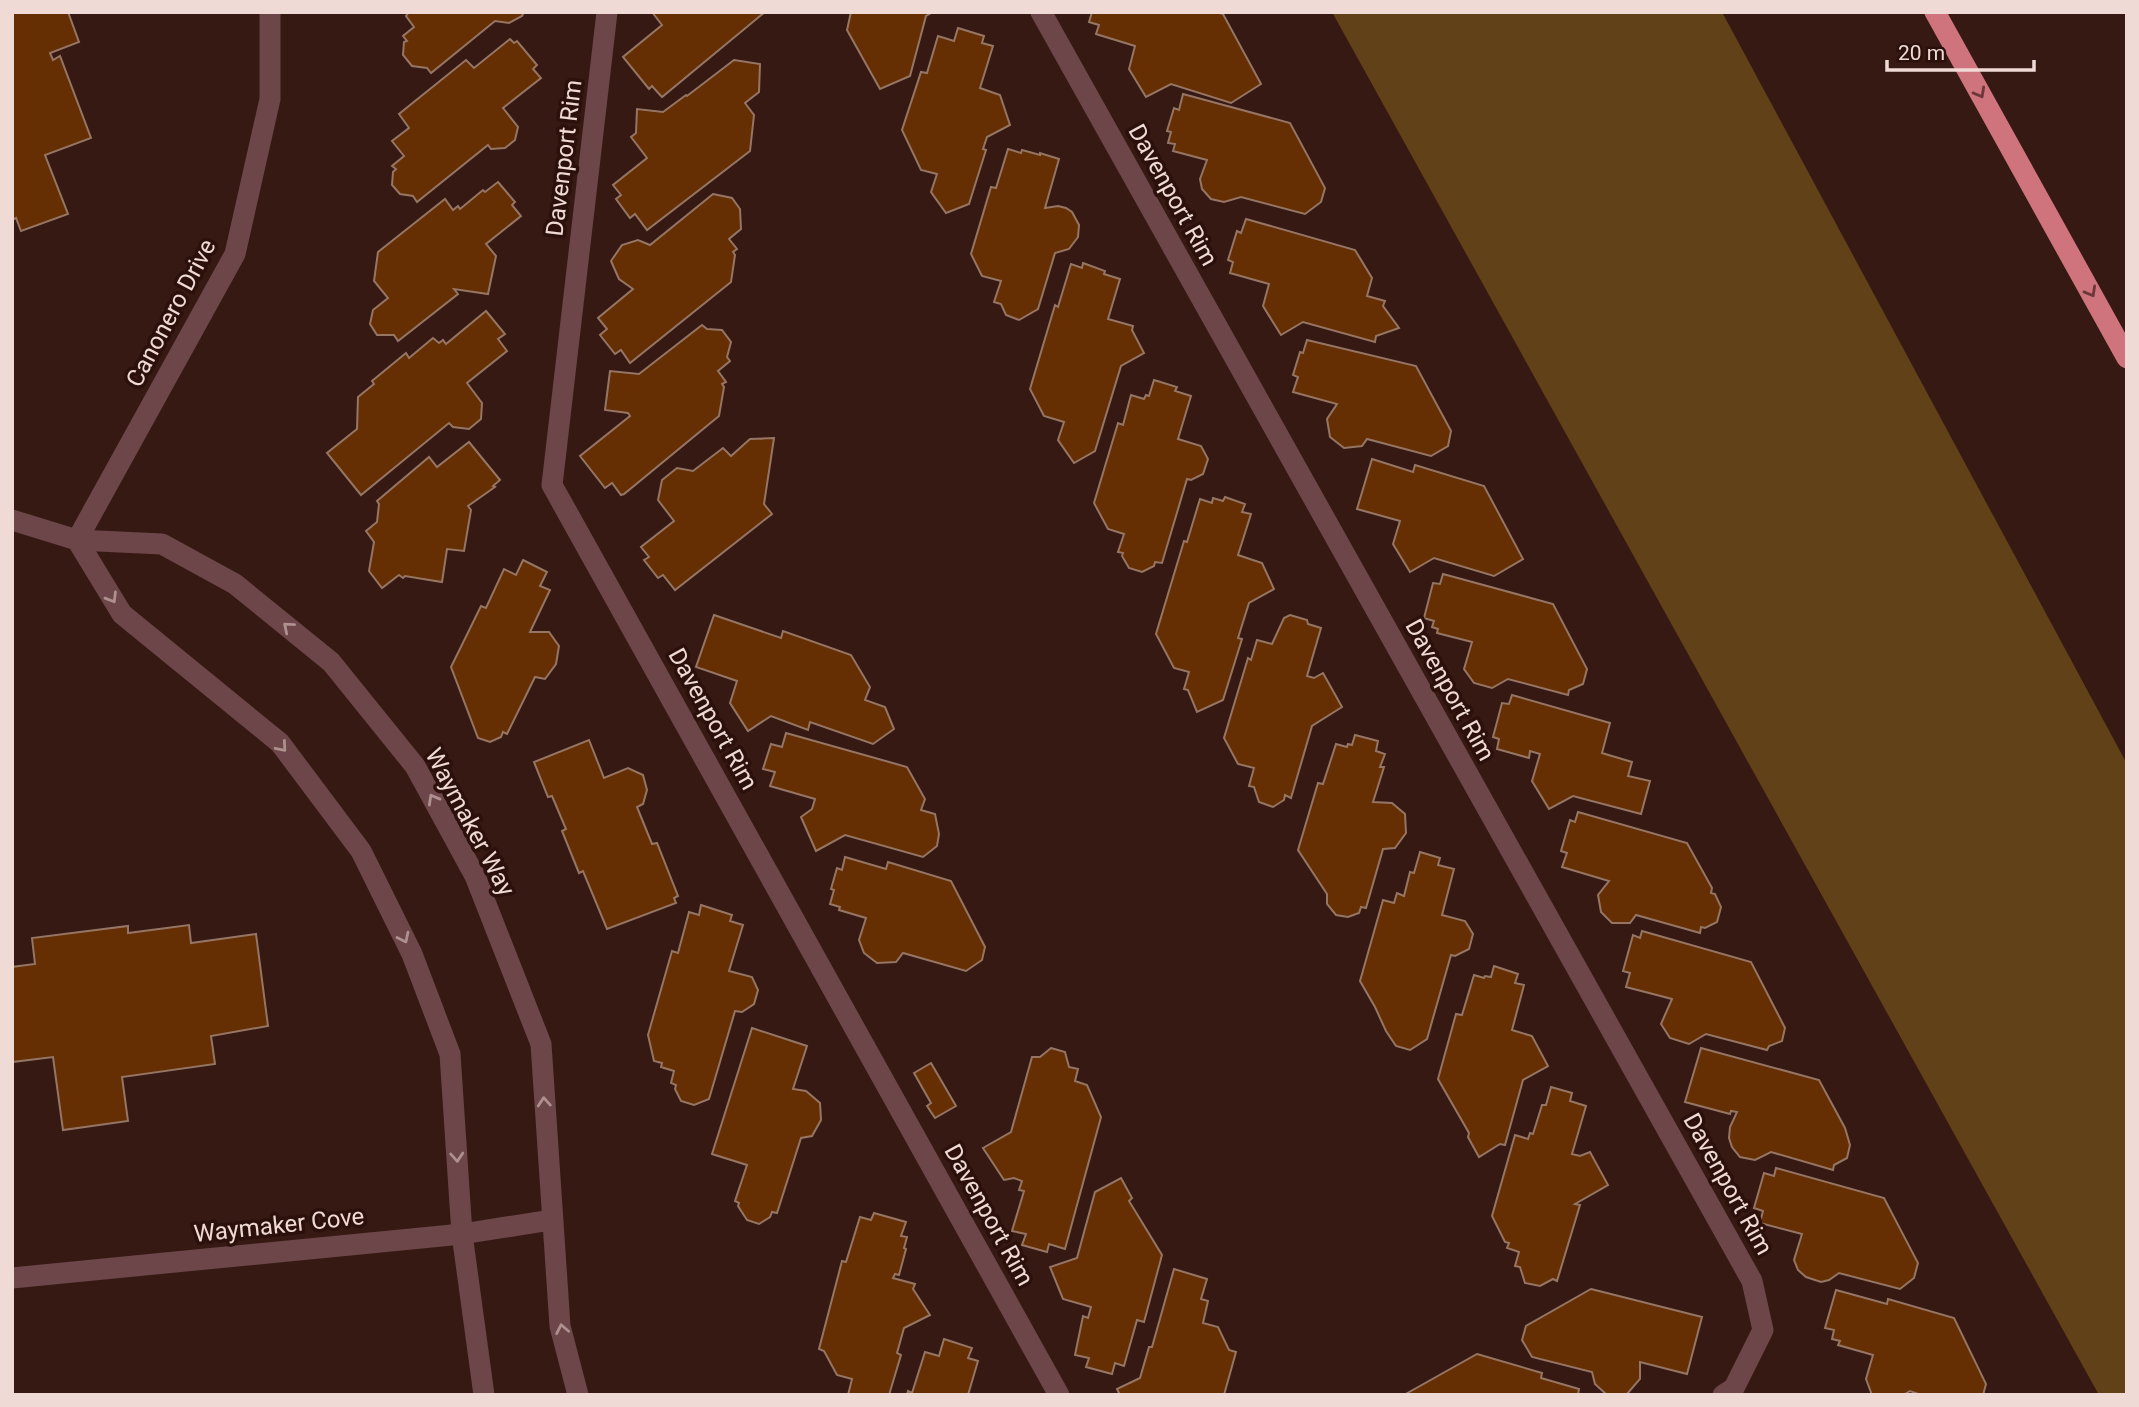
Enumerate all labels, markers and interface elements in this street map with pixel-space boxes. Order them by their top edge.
scale bar [1887,28,2034,72]
text: 20 m [1898,41,1945,65]
street label: Davenport Rim [541,78,587,238]
one-way arrow [1972,86,1985,99]
street label: Davenport Rim [1123,119,1223,271]
street label: Canonero Drive [120,234,222,392]
one-way arrow [2082,285,2096,298]
one-way arrow [104,590,117,603]
street label: Davenport Rim [1400,614,1500,766]
one-way arrow [283,623,296,635]
street label: Davenport Rim [663,643,763,795]
one-way arrow [274,739,286,752]
street label: Waymaker Way [419,743,521,901]
one-way arrow [428,794,441,807]
one-way arrow [396,931,410,943]
one-way arrow [537,1096,552,1107]
street label: Davenport Rim [1678,1108,1778,1260]
street label: Davenport Rim [939,1139,1039,1291]
one-way arrow [449,1152,464,1163]
street label: Waymaker Cove [192,1202,366,1248]
one-way arrow [555,1323,570,1335]

